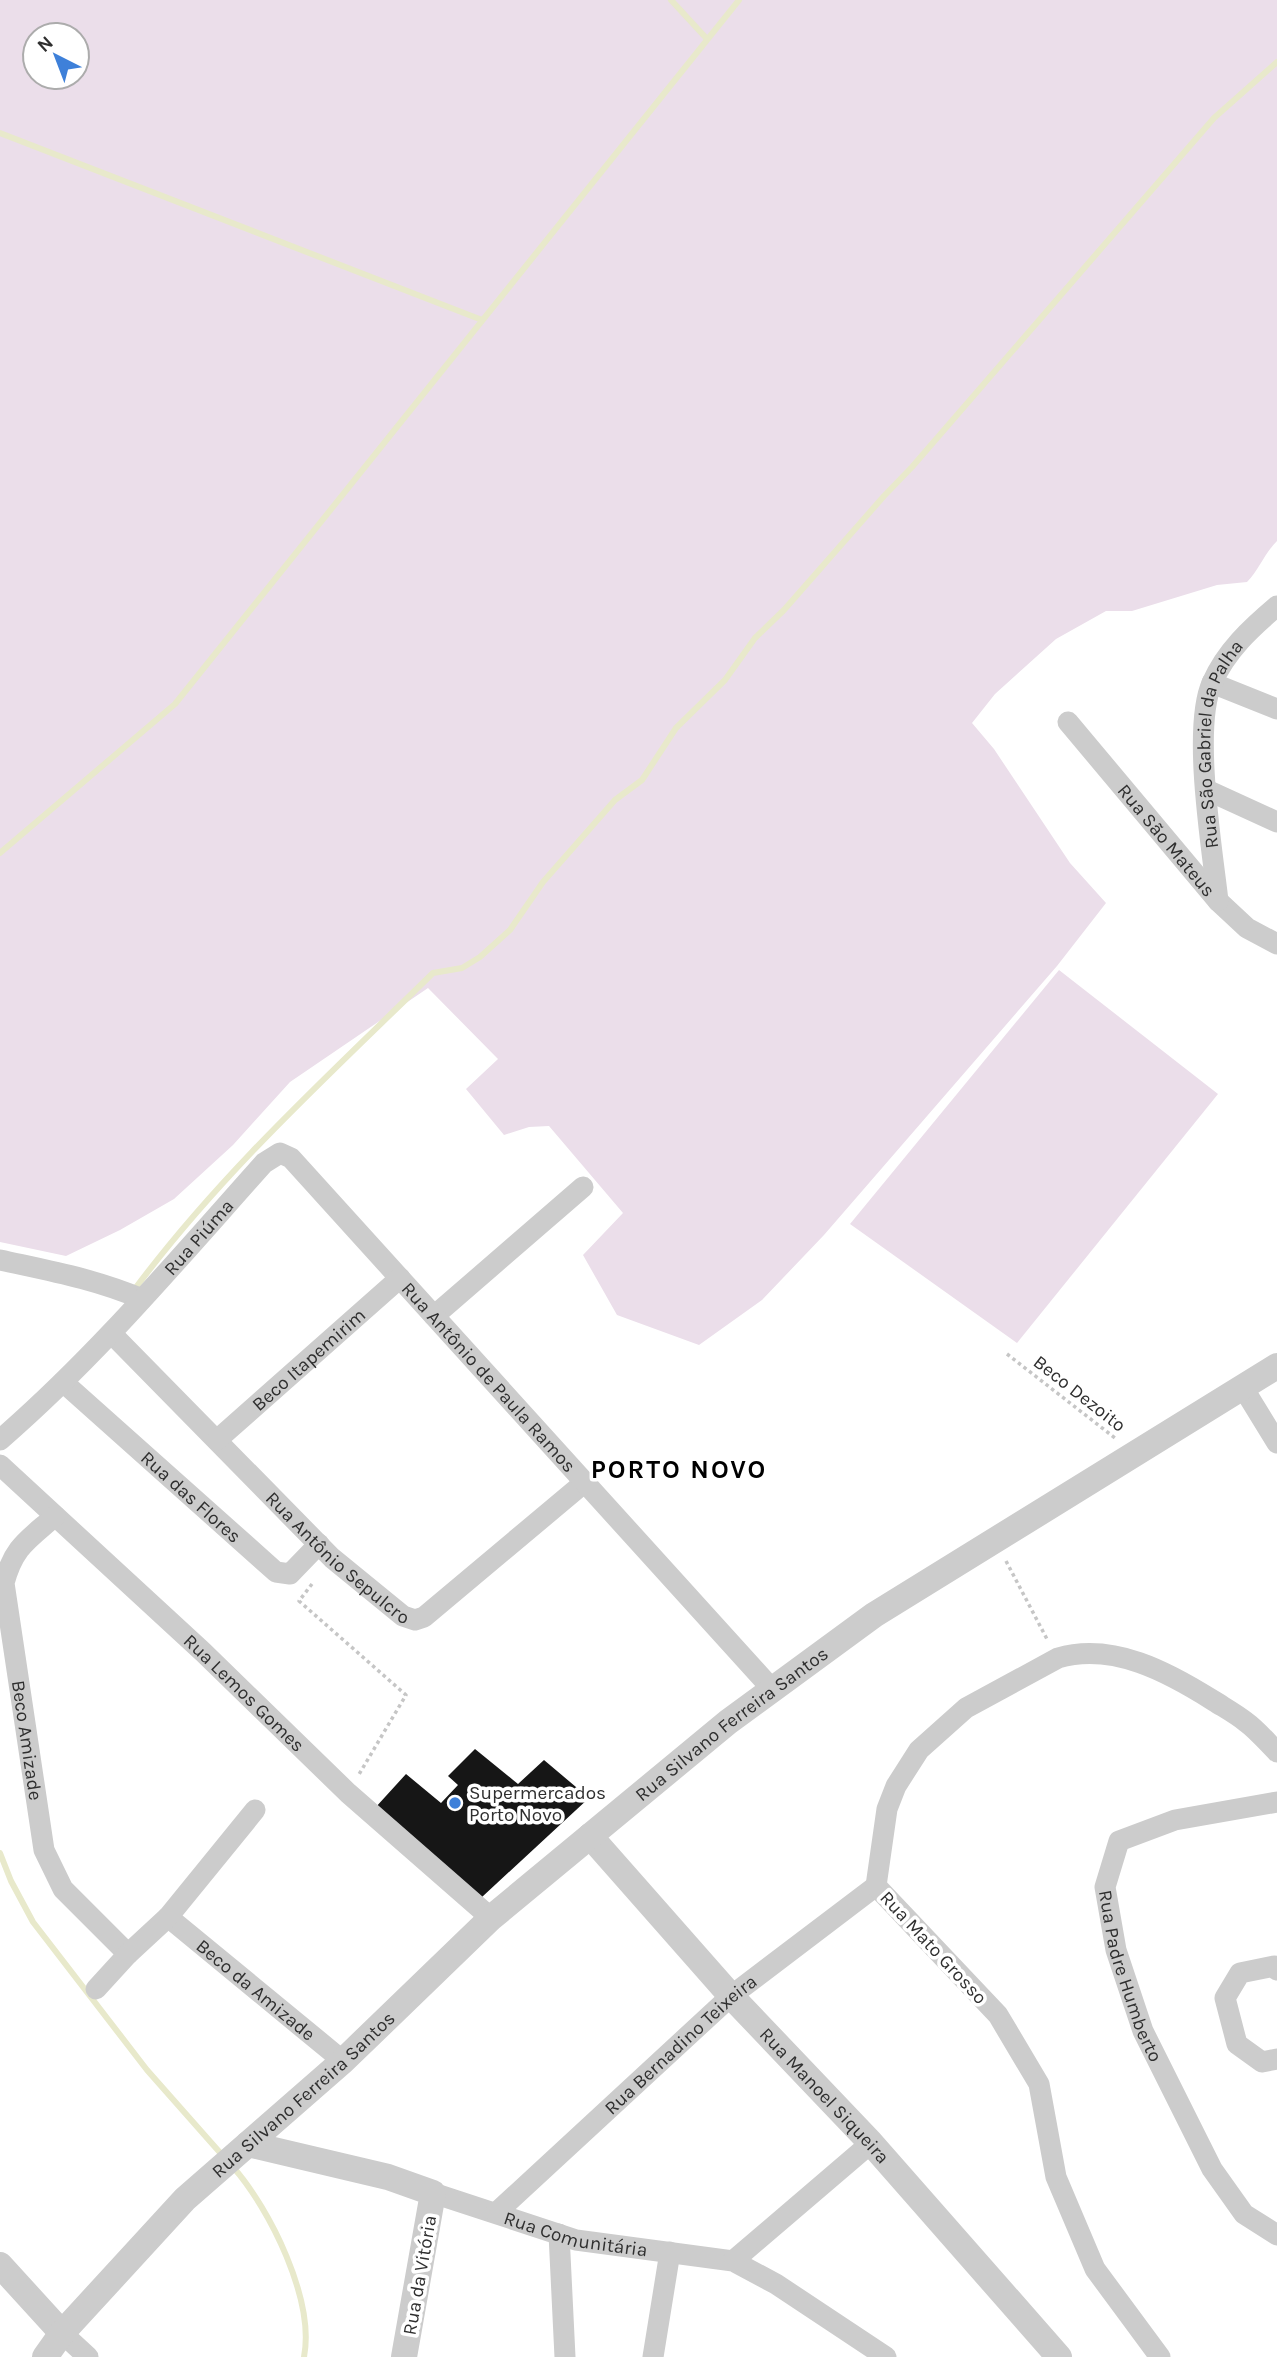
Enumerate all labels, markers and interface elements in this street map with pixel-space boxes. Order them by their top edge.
north arrow [21,21,91,91]
text: N [33,31,58,57]
street label: Rua São Gabriel da Palha [1193,636,1248,850]
street label: Rua São Mateus [1113,780,1220,901]
street label: Rua Piúma [160,1195,239,1280]
street label: Rua Antônio de Paula Ramos [397,1278,580,1477]
street label: Beco Itapemirim [248,1304,370,1416]
street label: Beco Dezoito [1029,1351,1130,1437]
street label: Rua das Flores [136,1447,245,1548]
district label: PORTO NOVO [591,1454,767,1485]
street label: Rua Antônio Sepulcro [261,1487,411,1629]
street label: Rua Lemos Gomes [179,1630,309,1757]
street label: Rua Silvano Ferreira Santos [631,1643,832,1806]
street label: Beco Amizade [7,1679,46,1802]
place label: Supermercados Porto Novo [469,1782,606,1826]
marker: Supermercados Porto Novo [447,1795,463,1811]
street label: Rua Mato Grosso [875,1887,991,2009]
street label: Rua Padre Humberto [1094,1888,1167,2066]
street label: Beco da Amizade [191,1935,319,2046]
street label: Rua Bernadino Teixeira [600,1970,761,2119]
street label: Rua Silvano Ferreira Santos [207,2007,400,2183]
street label: Rua Manoel Siqueira [755,2023,894,2168]
street label: Rua Comunitária [501,2207,649,2261]
street label: Rua da Vitória [399,2214,441,2337]

